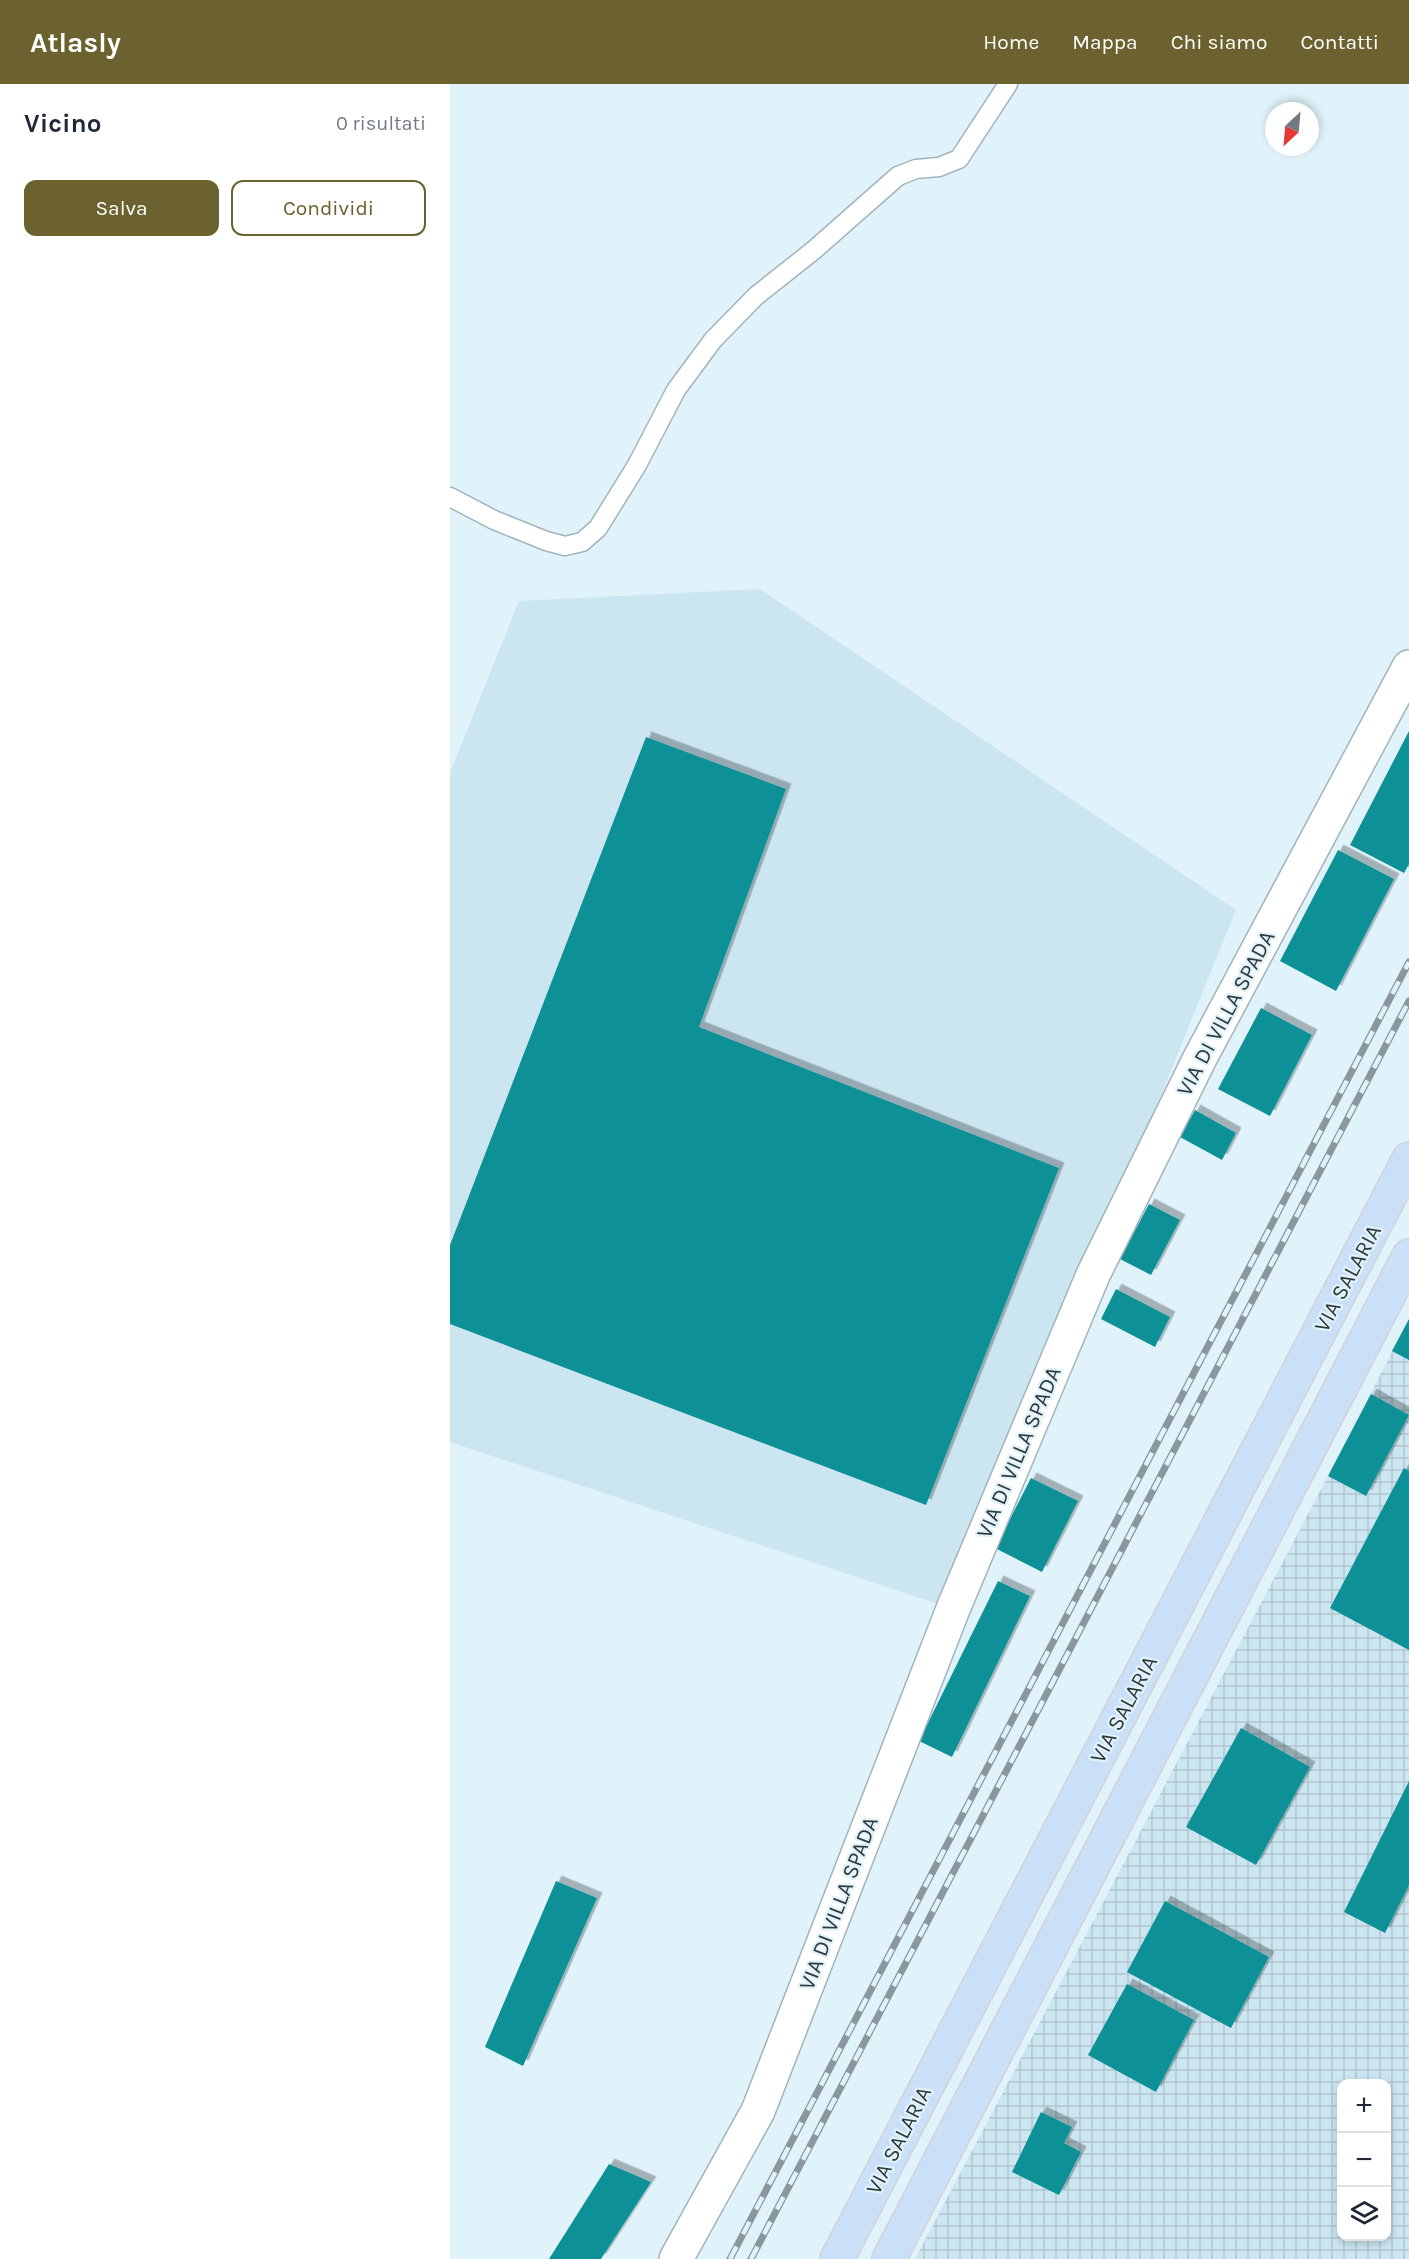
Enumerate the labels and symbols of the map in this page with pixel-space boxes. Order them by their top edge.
north arrow [1265,102,1319,156]
street label: VIA DI VILLA SPADA [1171,926,1281,1101]
street label: VIA SALARIA [1309,1220,1387,1336]
street label: VIA DI VILLA SPADA [971,1362,1067,1542]
street label: VIA SALARIA [1085,1651,1163,1767]
street label: VIA DI VILLA SPADA [794,1813,884,1994]
street label: VIA SALARIA [861,2082,937,2199]

